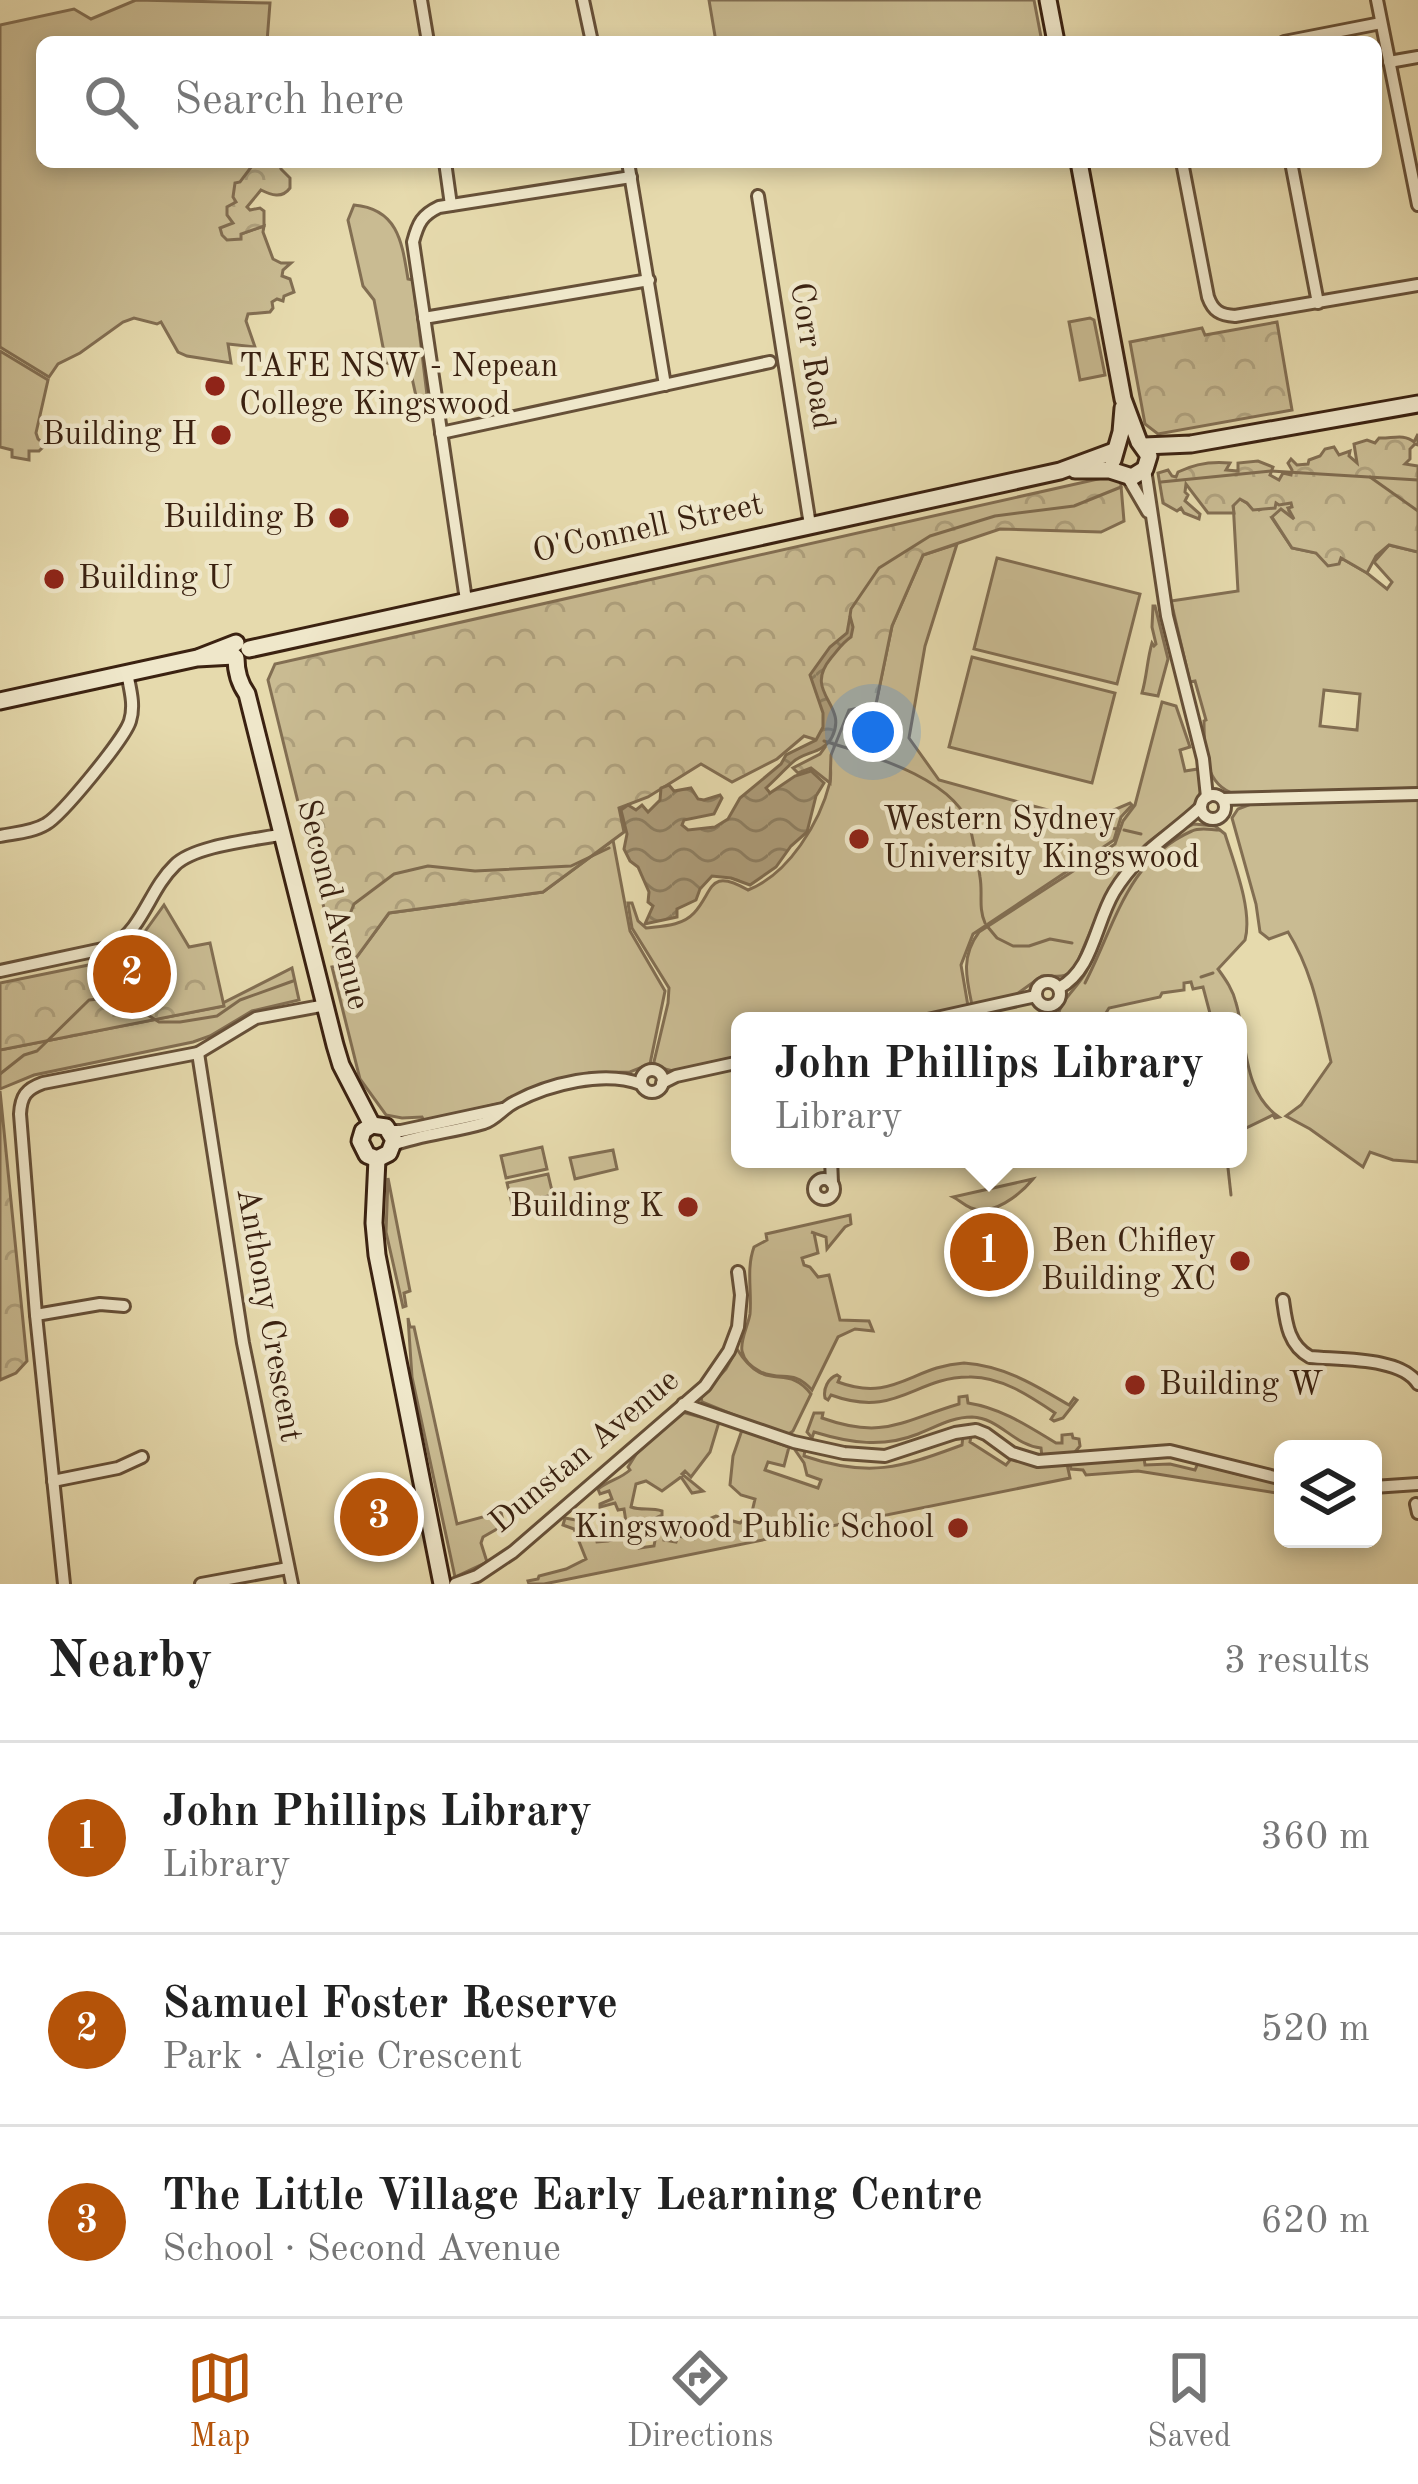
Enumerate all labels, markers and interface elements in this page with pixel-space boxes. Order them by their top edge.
search box [36,36,1382,168]
icon: search [78,69,144,135]
text: Search here [174,79,404,124]
street label: Corr Road [783,280,839,432]
place label: TAFE NSW - Nepean College Kingswood [239,351,558,422]
marker: TAFE NSW - Nepean College Kingswood [202,373,228,399]
place label: Building H [42,419,197,452]
marker: Building H [208,422,234,448]
street label: O'Connell Street [530,488,766,570]
place label: Building B [163,502,315,535]
marker: Building B [326,505,352,531]
place label: Building U [78,563,233,596]
marker: Building U [41,566,67,592]
your location [843,702,903,762]
street label: Second Avenue [290,796,374,1014]
place label: Western Sydney University Kingswood [883,804,1199,875]
marker: Western Sydney University Kingswood [846,826,872,852]
pin: 2 [93,929,171,1019]
popup [731,1012,1247,1168]
text: John Phillips Library [774,1043,1204,1088]
text: Library [774,1098,902,1137]
street label: Anthony Crescent [229,1185,307,1445]
place label: Building K [510,1191,664,1224]
marker: Building K [675,1194,701,1220]
pin: 1 [950,1207,1028,1297]
place label: Ben Chifley Building XC [1041,1226,1216,1297]
marker: Ben Chifley Building XC [1227,1248,1253,1274]
street label: Dunstan Avenue [484,1364,686,1540]
place label: Building W [1159,1369,1323,1402]
marker: Building W [1122,1372,1148,1398]
map controls [1274,1440,1382,1548]
button: layers [1274,1440,1382,1548]
pin: 3 [340,1472,418,1562]
place label: Kingswood Public School [574,1512,934,1545]
marker: Kingswood Public School [945,1515,971,1541]
text: Nearby [48,1637,213,1688]
text: 3 results [1224,1642,1370,1681]
text: John Phillips Library [162,1791,592,1836]
text: 1 [76,1818,98,1857]
text: 360 m [1260,1818,1370,1857]
text: Library [162,1846,291,1885]
text: Samuel Foster Reserve [162,1983,618,2028]
text: 2 [76,2010,98,2049]
text: 520 m [1260,2010,1370,2049]
text: Park · Algie Crescent [162,2038,523,2077]
text: The Little Village Early Learning Centre [162,2175,983,2220]
text: 3 [76,2202,98,2241]
text: 620 m [1260,2202,1370,2241]
text: School · Second Avenue [162,2230,561,2269]
tab: Map [187,2345,253,2458]
tab: Directions [627,2345,773,2458]
tab: Saved [1147,2345,1231,2458]

